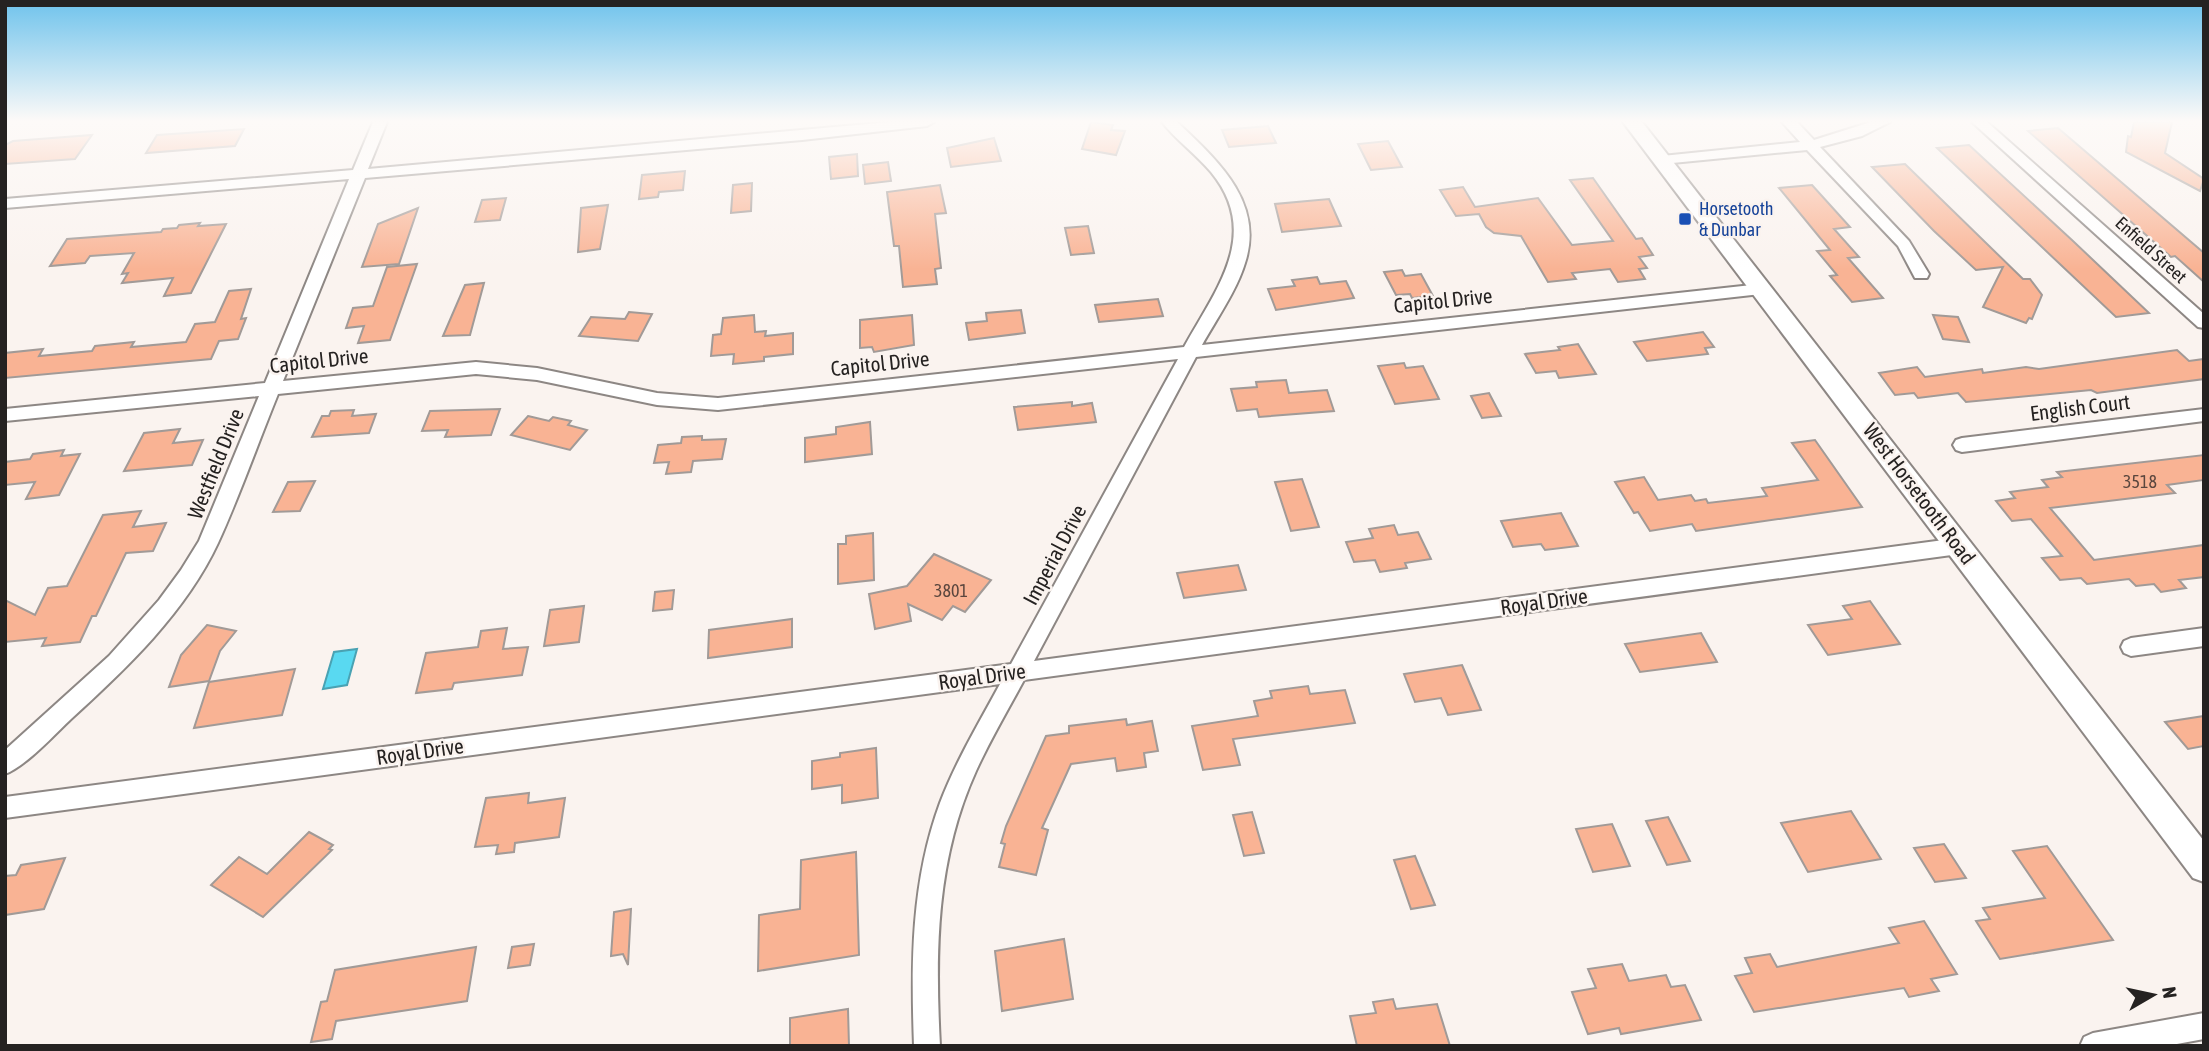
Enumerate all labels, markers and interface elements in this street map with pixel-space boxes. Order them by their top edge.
place label: Horsetooth & Dunbar [1699,198,1774,240]
marker: Horsetooth & Dunbar [1677,211,1693,227]
street label: Enfield Street [2111,212,2191,287]
street label: Capitol Drive [1392,283,1493,317]
street label: Capitol Drive [268,343,369,377]
street label: Capitol Drive [829,346,930,380]
street label: English Court [2029,389,2131,425]
street label: Westfield Drive [182,405,248,522]
street label: West Horsetooth Road [1859,418,1981,569]
house number: 3518 [2123,471,2157,492]
street label: Imperial Drive [1018,500,1091,609]
house number: 3801 [934,580,968,601]
street label: Royal Drive [1499,583,1589,619]
street label: Royal Drive [937,658,1027,694]
street label: Royal Drive [375,733,465,769]
north arrow [2118,960,2188,1030]
text: N [2158,985,2182,1000]

